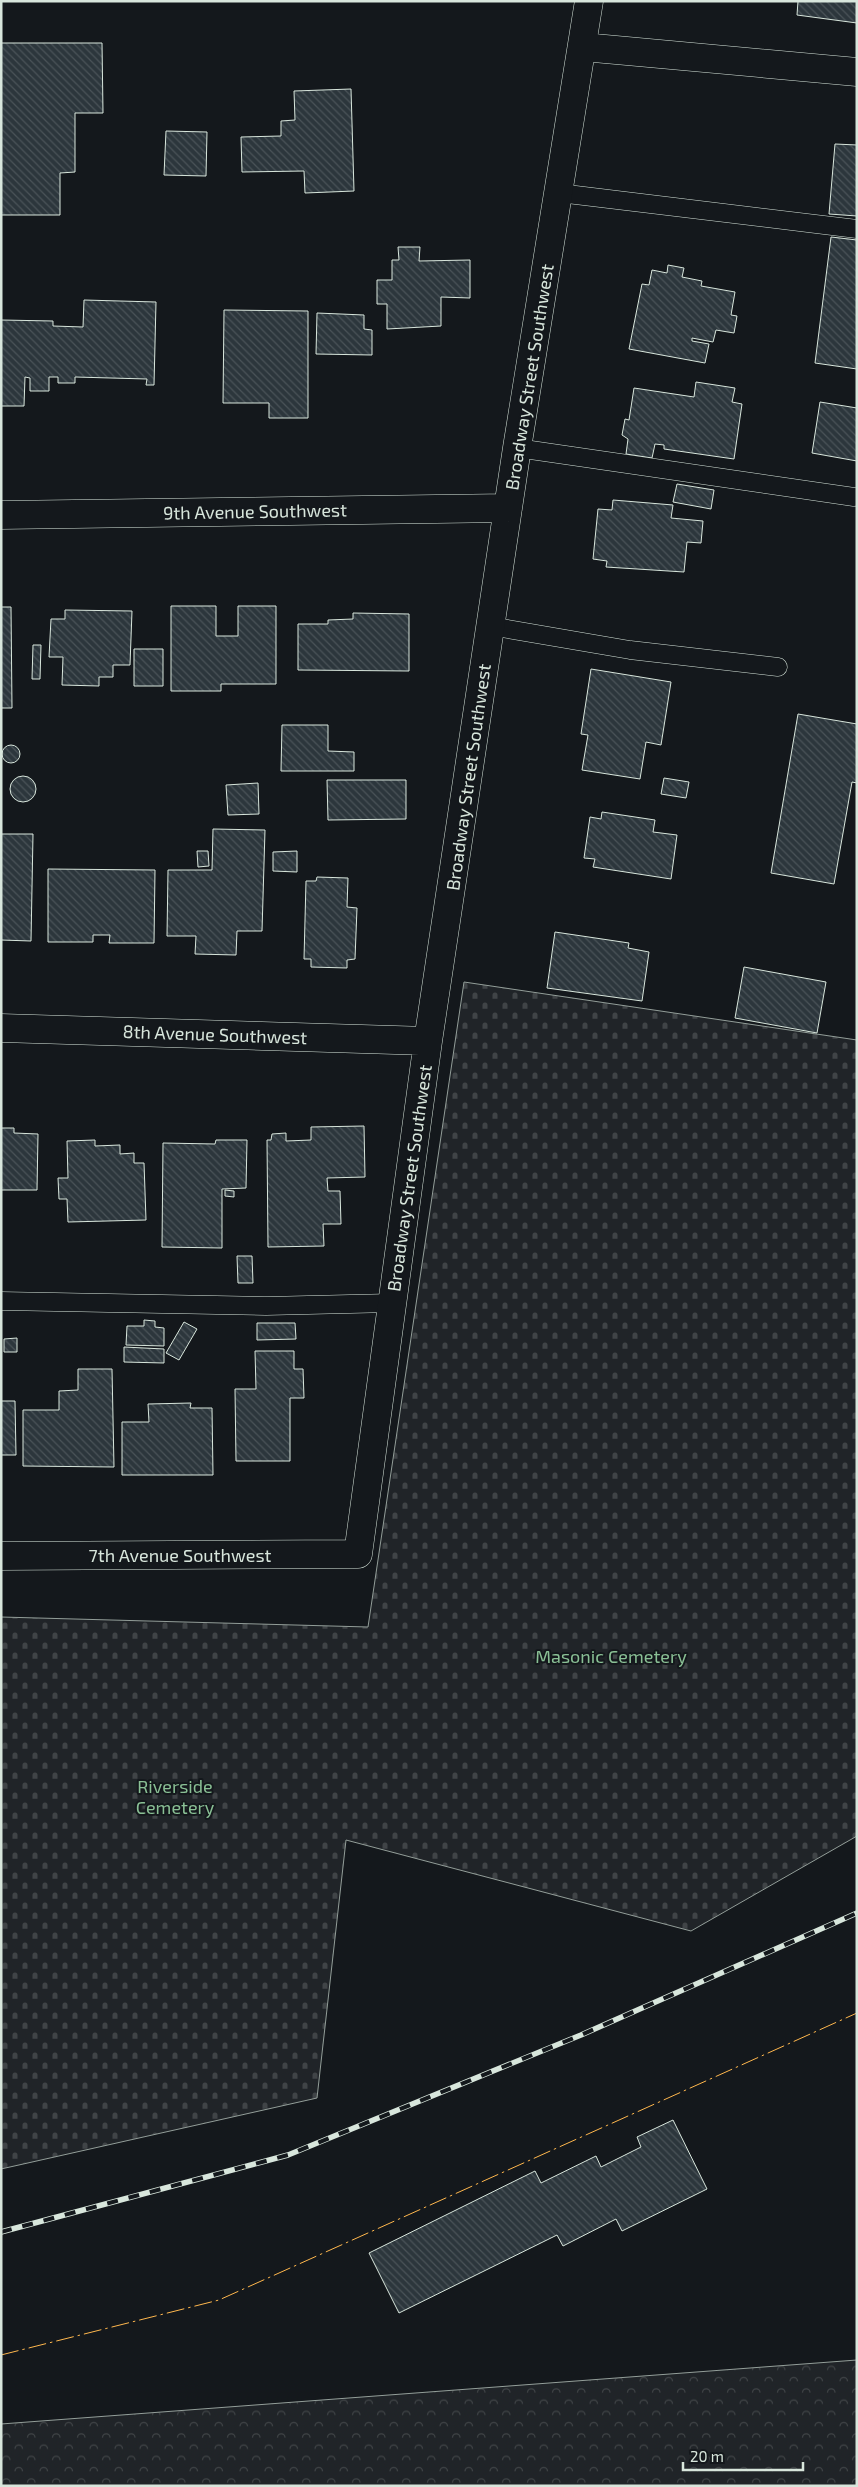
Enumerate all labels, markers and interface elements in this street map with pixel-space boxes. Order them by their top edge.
street label: Broadway Street Southwest [500,262,558,492]
street label: 9th Avenue Southwest [163,498,347,524]
street label: Broadway Street Southwest [441,662,495,892]
street label: 8th Avenue Southwest [122,1020,308,1048]
street label: Broadway Street Southwest [382,1063,436,1293]
street label: 7th Avenue Southwest [89,1544,272,1566]
park label: Masonic Cemetery [535,1645,687,1667]
park label: Riverside Cemetery [136,1775,215,1818]
scale bar [683,2440,803,2472]
text: 20 m [690,2447,724,2465]

